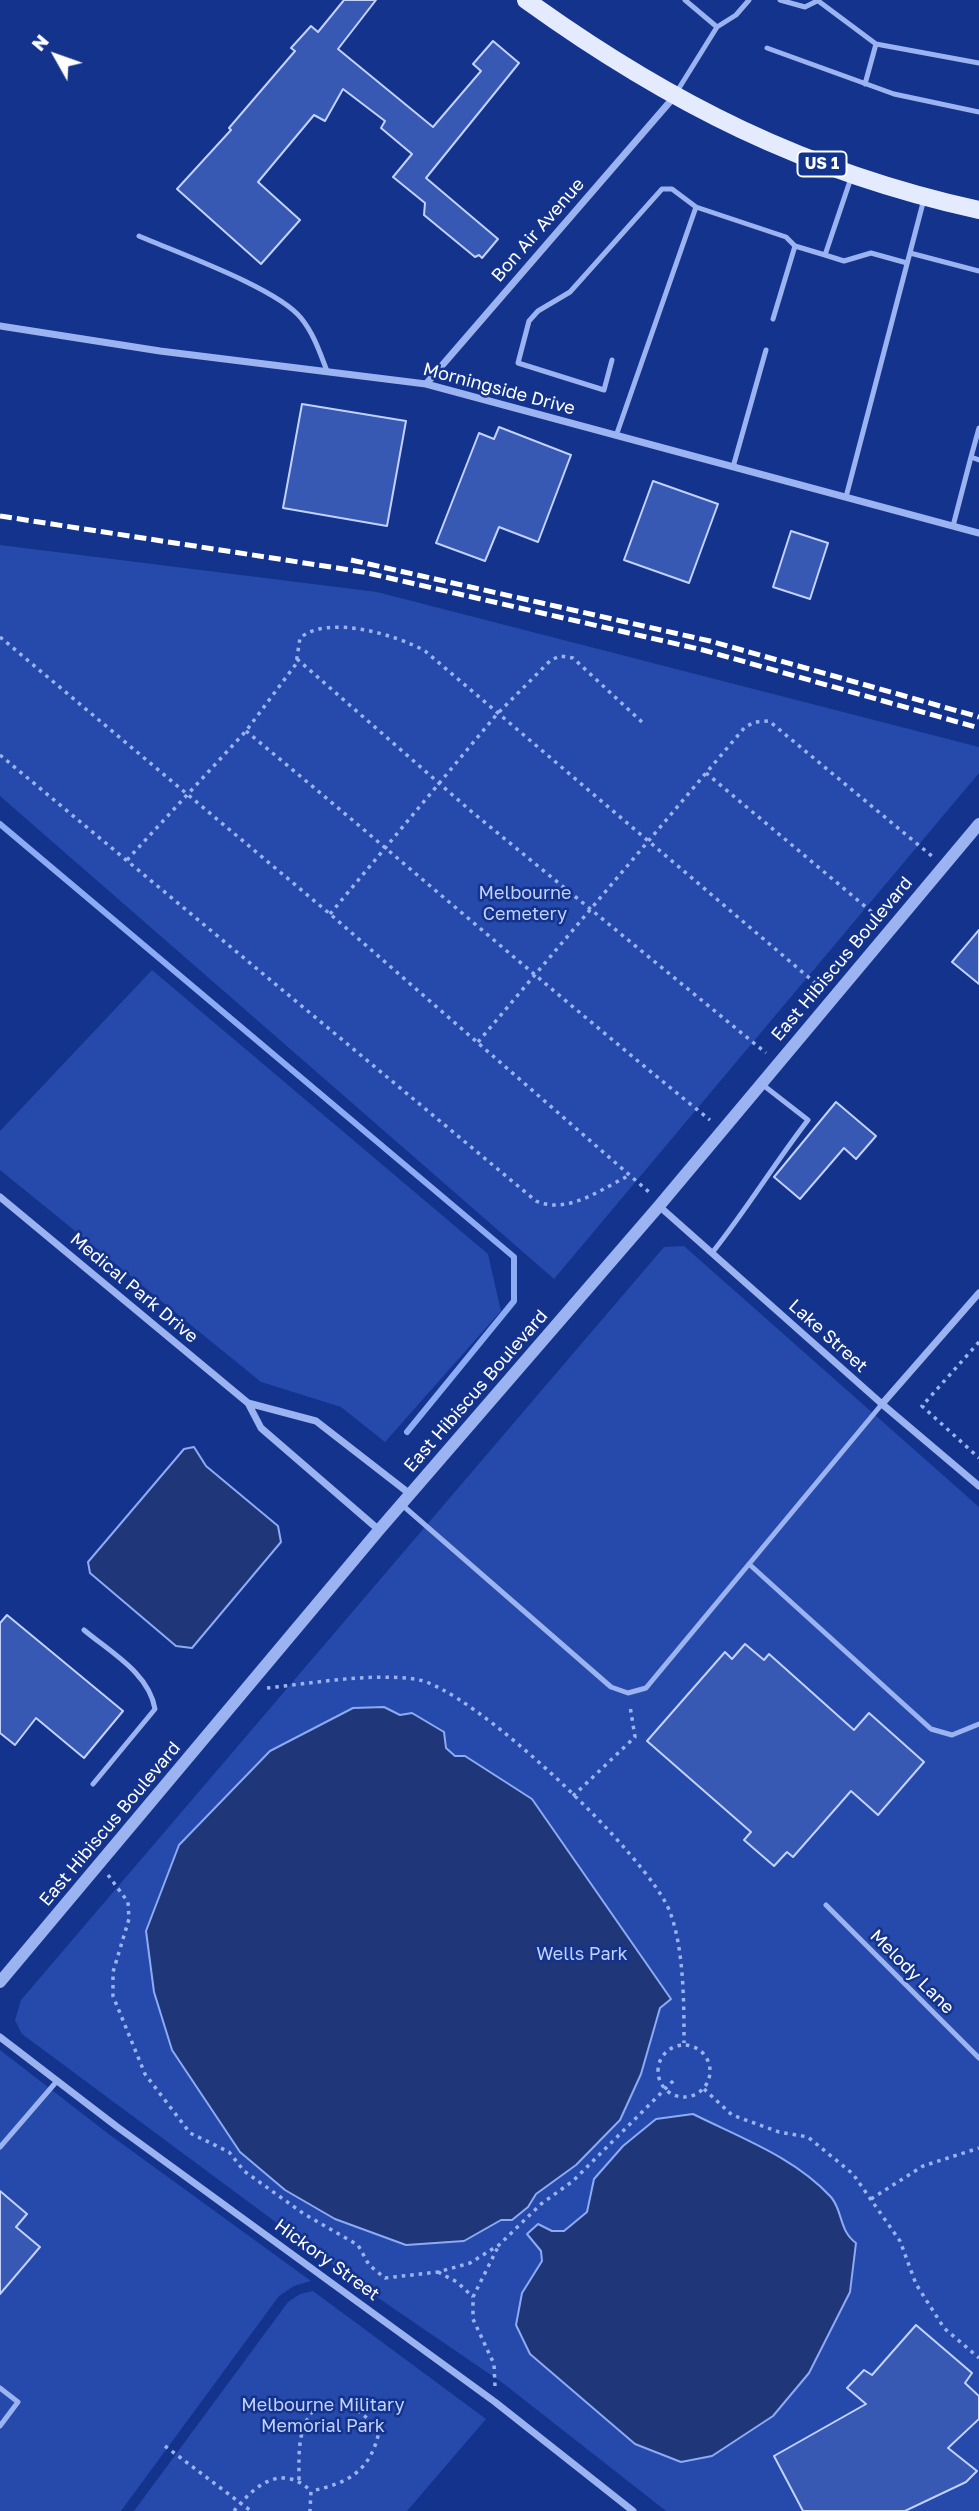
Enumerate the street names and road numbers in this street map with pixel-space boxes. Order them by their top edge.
road number: US 1 [798,152,846,176]
street label: Bon Air Avenue [487,174,589,286]
street label: Morningside Drive [421,358,577,420]
street label: East Hibiscus Boulevard [767,872,917,1046]
street label: Medical Park Drive [66,1228,202,1348]
street label: Lake Street [784,1295,872,1377]
street label: East Hibiscus Boulevard [400,1305,552,1477]
street label: East Hibiscus Boulevard [35,1737,185,1911]
street label: Melody Lane [865,1925,959,2019]
street label: Hickory Street [270,2215,384,2305]

